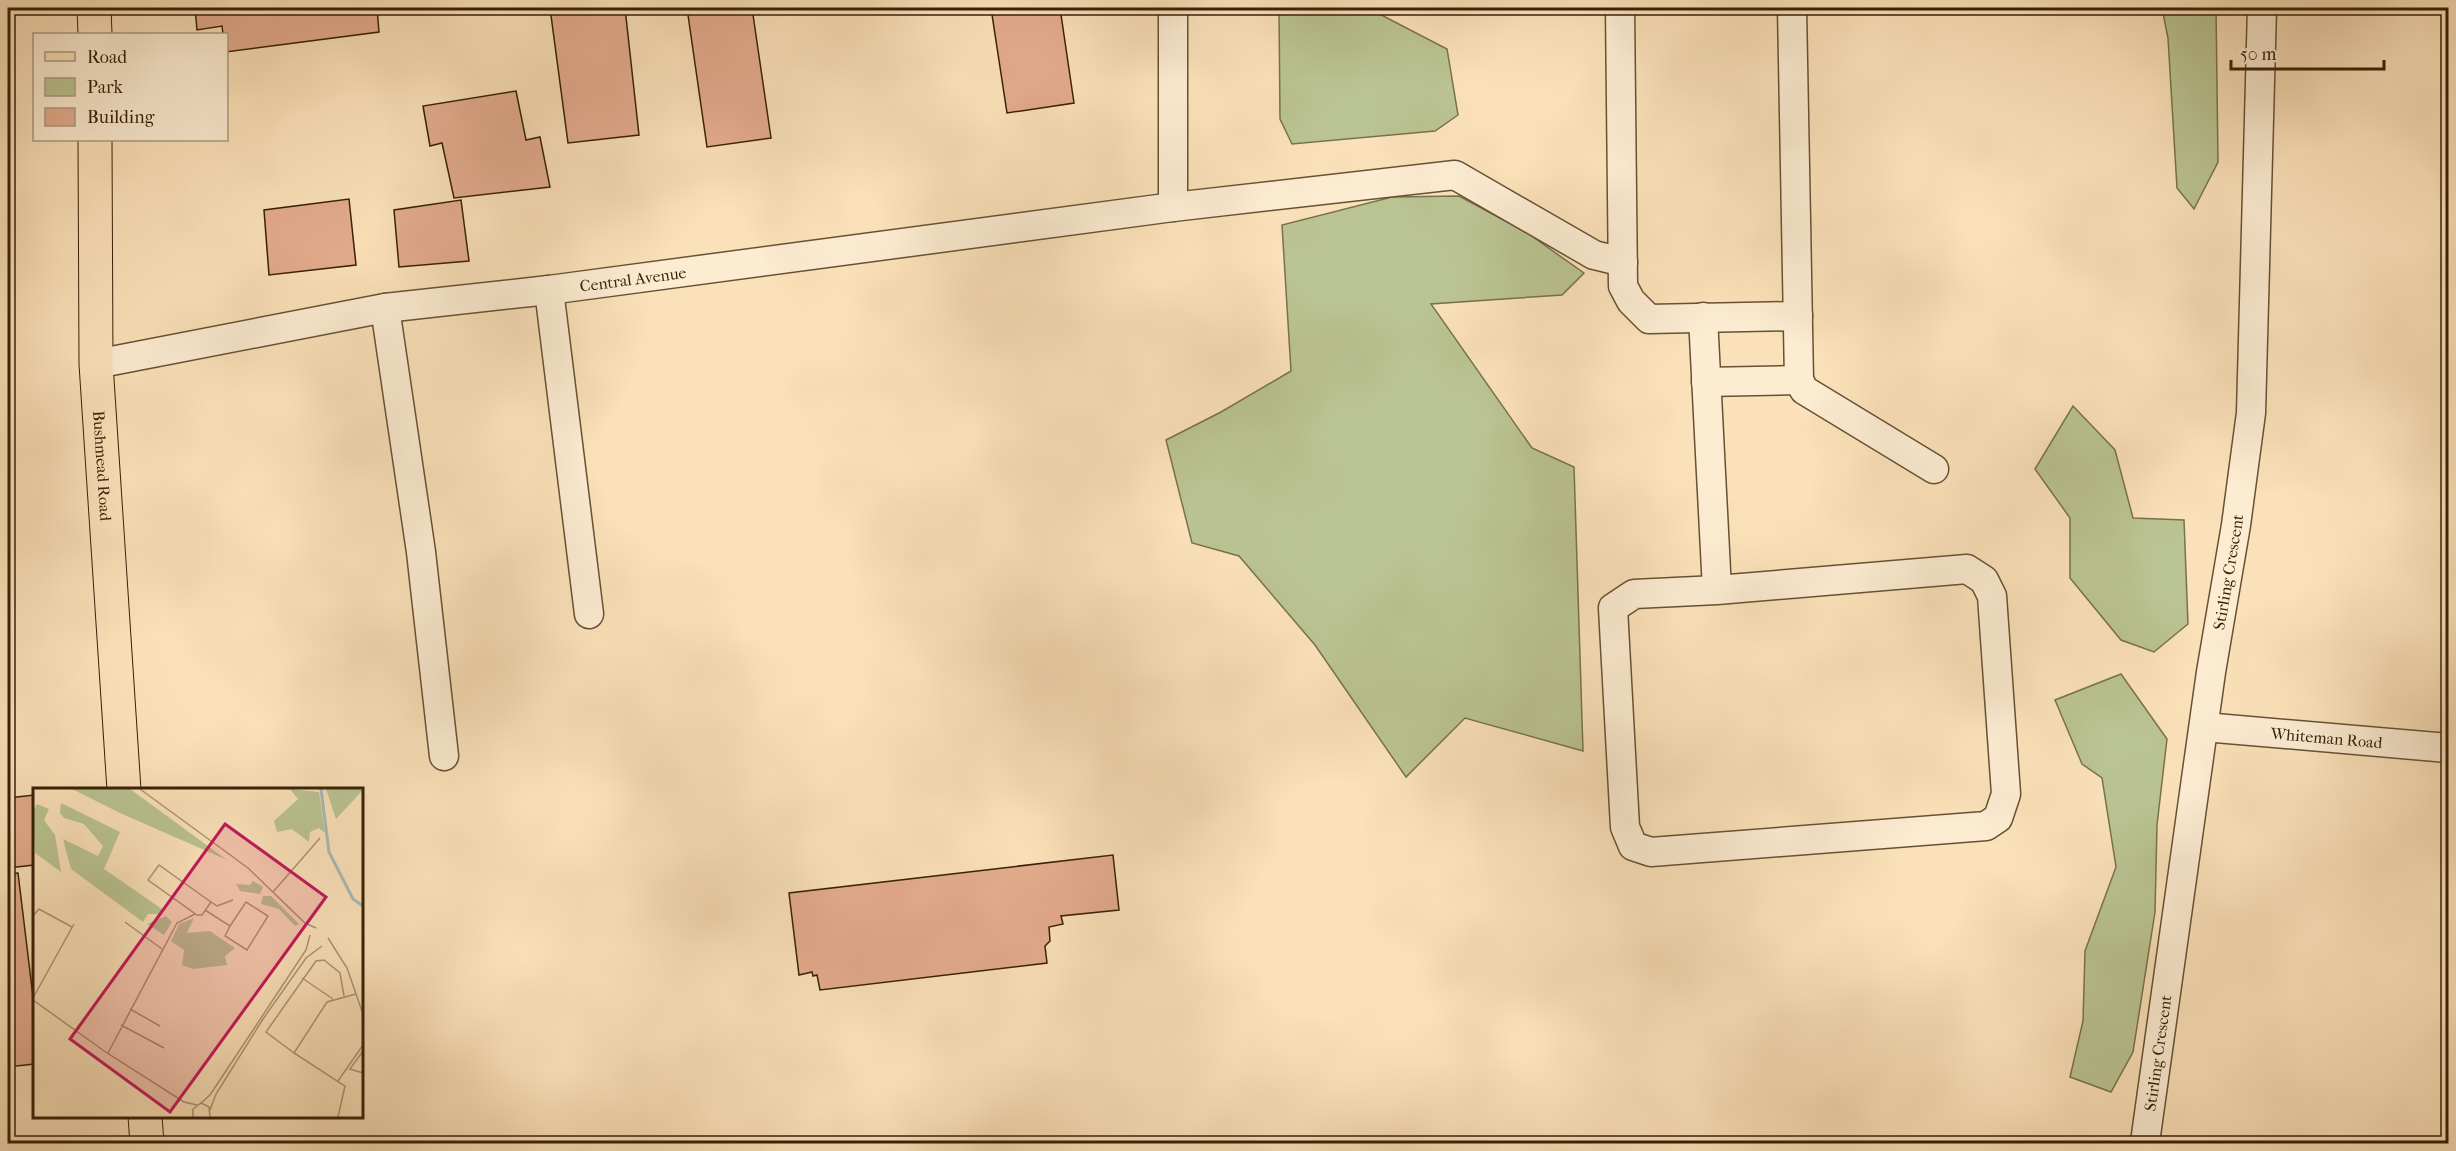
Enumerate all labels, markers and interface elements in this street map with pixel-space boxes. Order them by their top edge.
legend [33,33,228,141]
scale bar [2231,33,2384,71]
text: 50 m [2240,44,2277,65]
text: Road [87,47,127,68]
text: Park [87,77,124,98]
text: Building [87,107,155,128]
street label: Central Avenue [579,263,688,296]
street label: Bushmead Road [89,410,115,522]
street label: Stirling Crescent [2209,513,2247,631]
street label: Whiteman Road [2269,724,2383,752]
inset map [33,788,363,1118]
street label: Stirling Crescent [2140,993,2176,1112]

